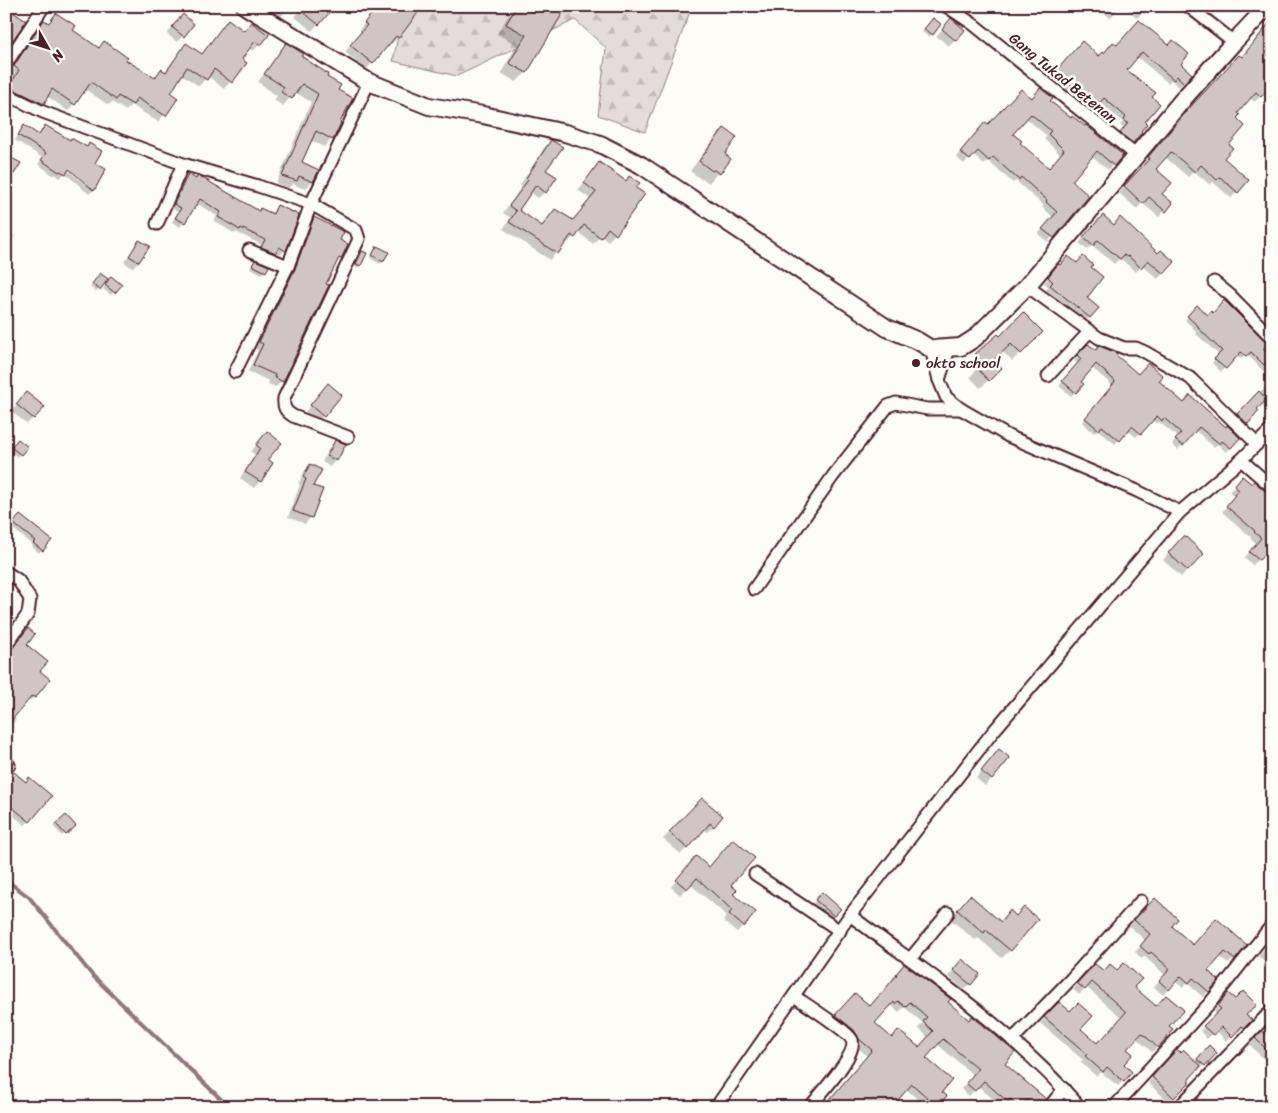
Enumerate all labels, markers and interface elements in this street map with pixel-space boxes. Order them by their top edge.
north arrow [22,22,72,72]
street label: Gang Tukad Betenan [1003,26,1123,130]
text: N [45,43,71,68]
place label: okto school [926,350,1001,376]
marker: okto school [910,357,922,369]

